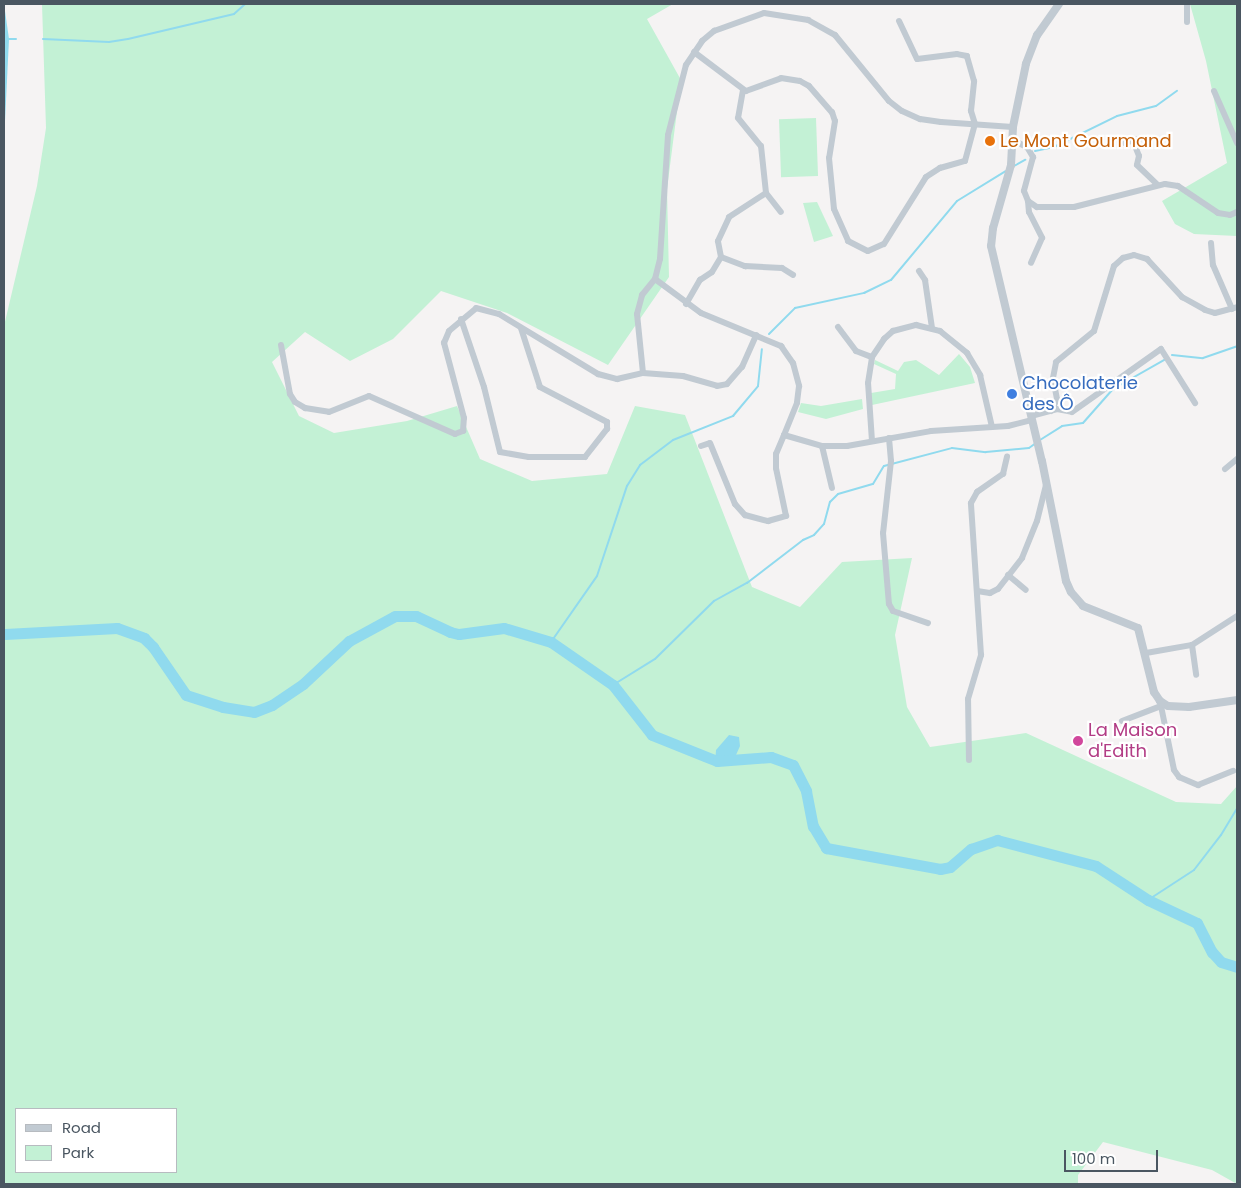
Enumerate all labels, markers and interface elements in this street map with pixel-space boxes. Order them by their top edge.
place label: Le Mont Gourmand [1000,130,1172,152]
marker: Le Mont Gourmand [984,135,996,147]
place label: Chocolaterie des Ô [1022,373,1138,416]
marker: Chocolaterie des Ô [1006,388,1018,400]
place label: La Maison d'Edith [1088,720,1177,762]
marker: La Maison d'Edith [1072,735,1084,747]
legend [15,1108,178,1173]
text: Road [62,1117,101,1138]
scale bar [1066,1140,1160,1172]
text: Park [62,1142,94,1163]
text: 100 m [1072,1148,1115,1169]

